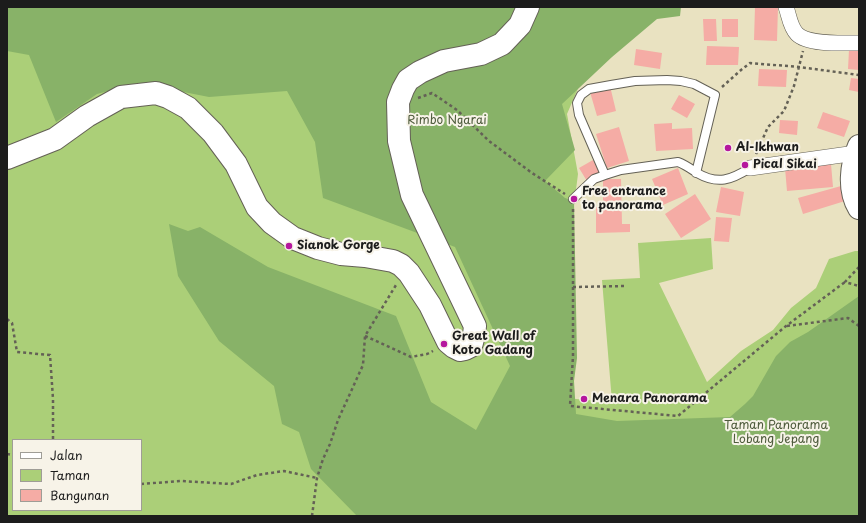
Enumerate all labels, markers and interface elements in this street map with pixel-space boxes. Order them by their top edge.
park label: Rimbo Ngarai [407,114,487,128]
place label: Al-Ikhwan [736,141,799,155]
marker: Al-Ikhwan [723,143,733,153]
place label: Pical Sikai [753,158,817,172]
marker: Pical Sikai [740,160,750,170]
place label: Free entrance to panorama [582,185,666,213]
marker: Free entrance to panorama [569,194,579,204]
place label: Sianok Gorge [297,239,380,253]
marker: Sianok Gorge [284,241,294,251]
place label: Great Wall of Koto Gadang [452,330,535,358]
marker: Great Wall of Koto Gadang [439,339,449,349]
place label: Menara Panorama [592,392,707,406]
marker: Menara Panorama [579,394,589,404]
park label: Taman Panorama Lobang Jepang [724,419,828,447]
legend [12,439,142,511]
text: Jalan [50,446,83,464]
text: Taman [50,466,90,484]
text: Bangunan [50,486,109,504]

